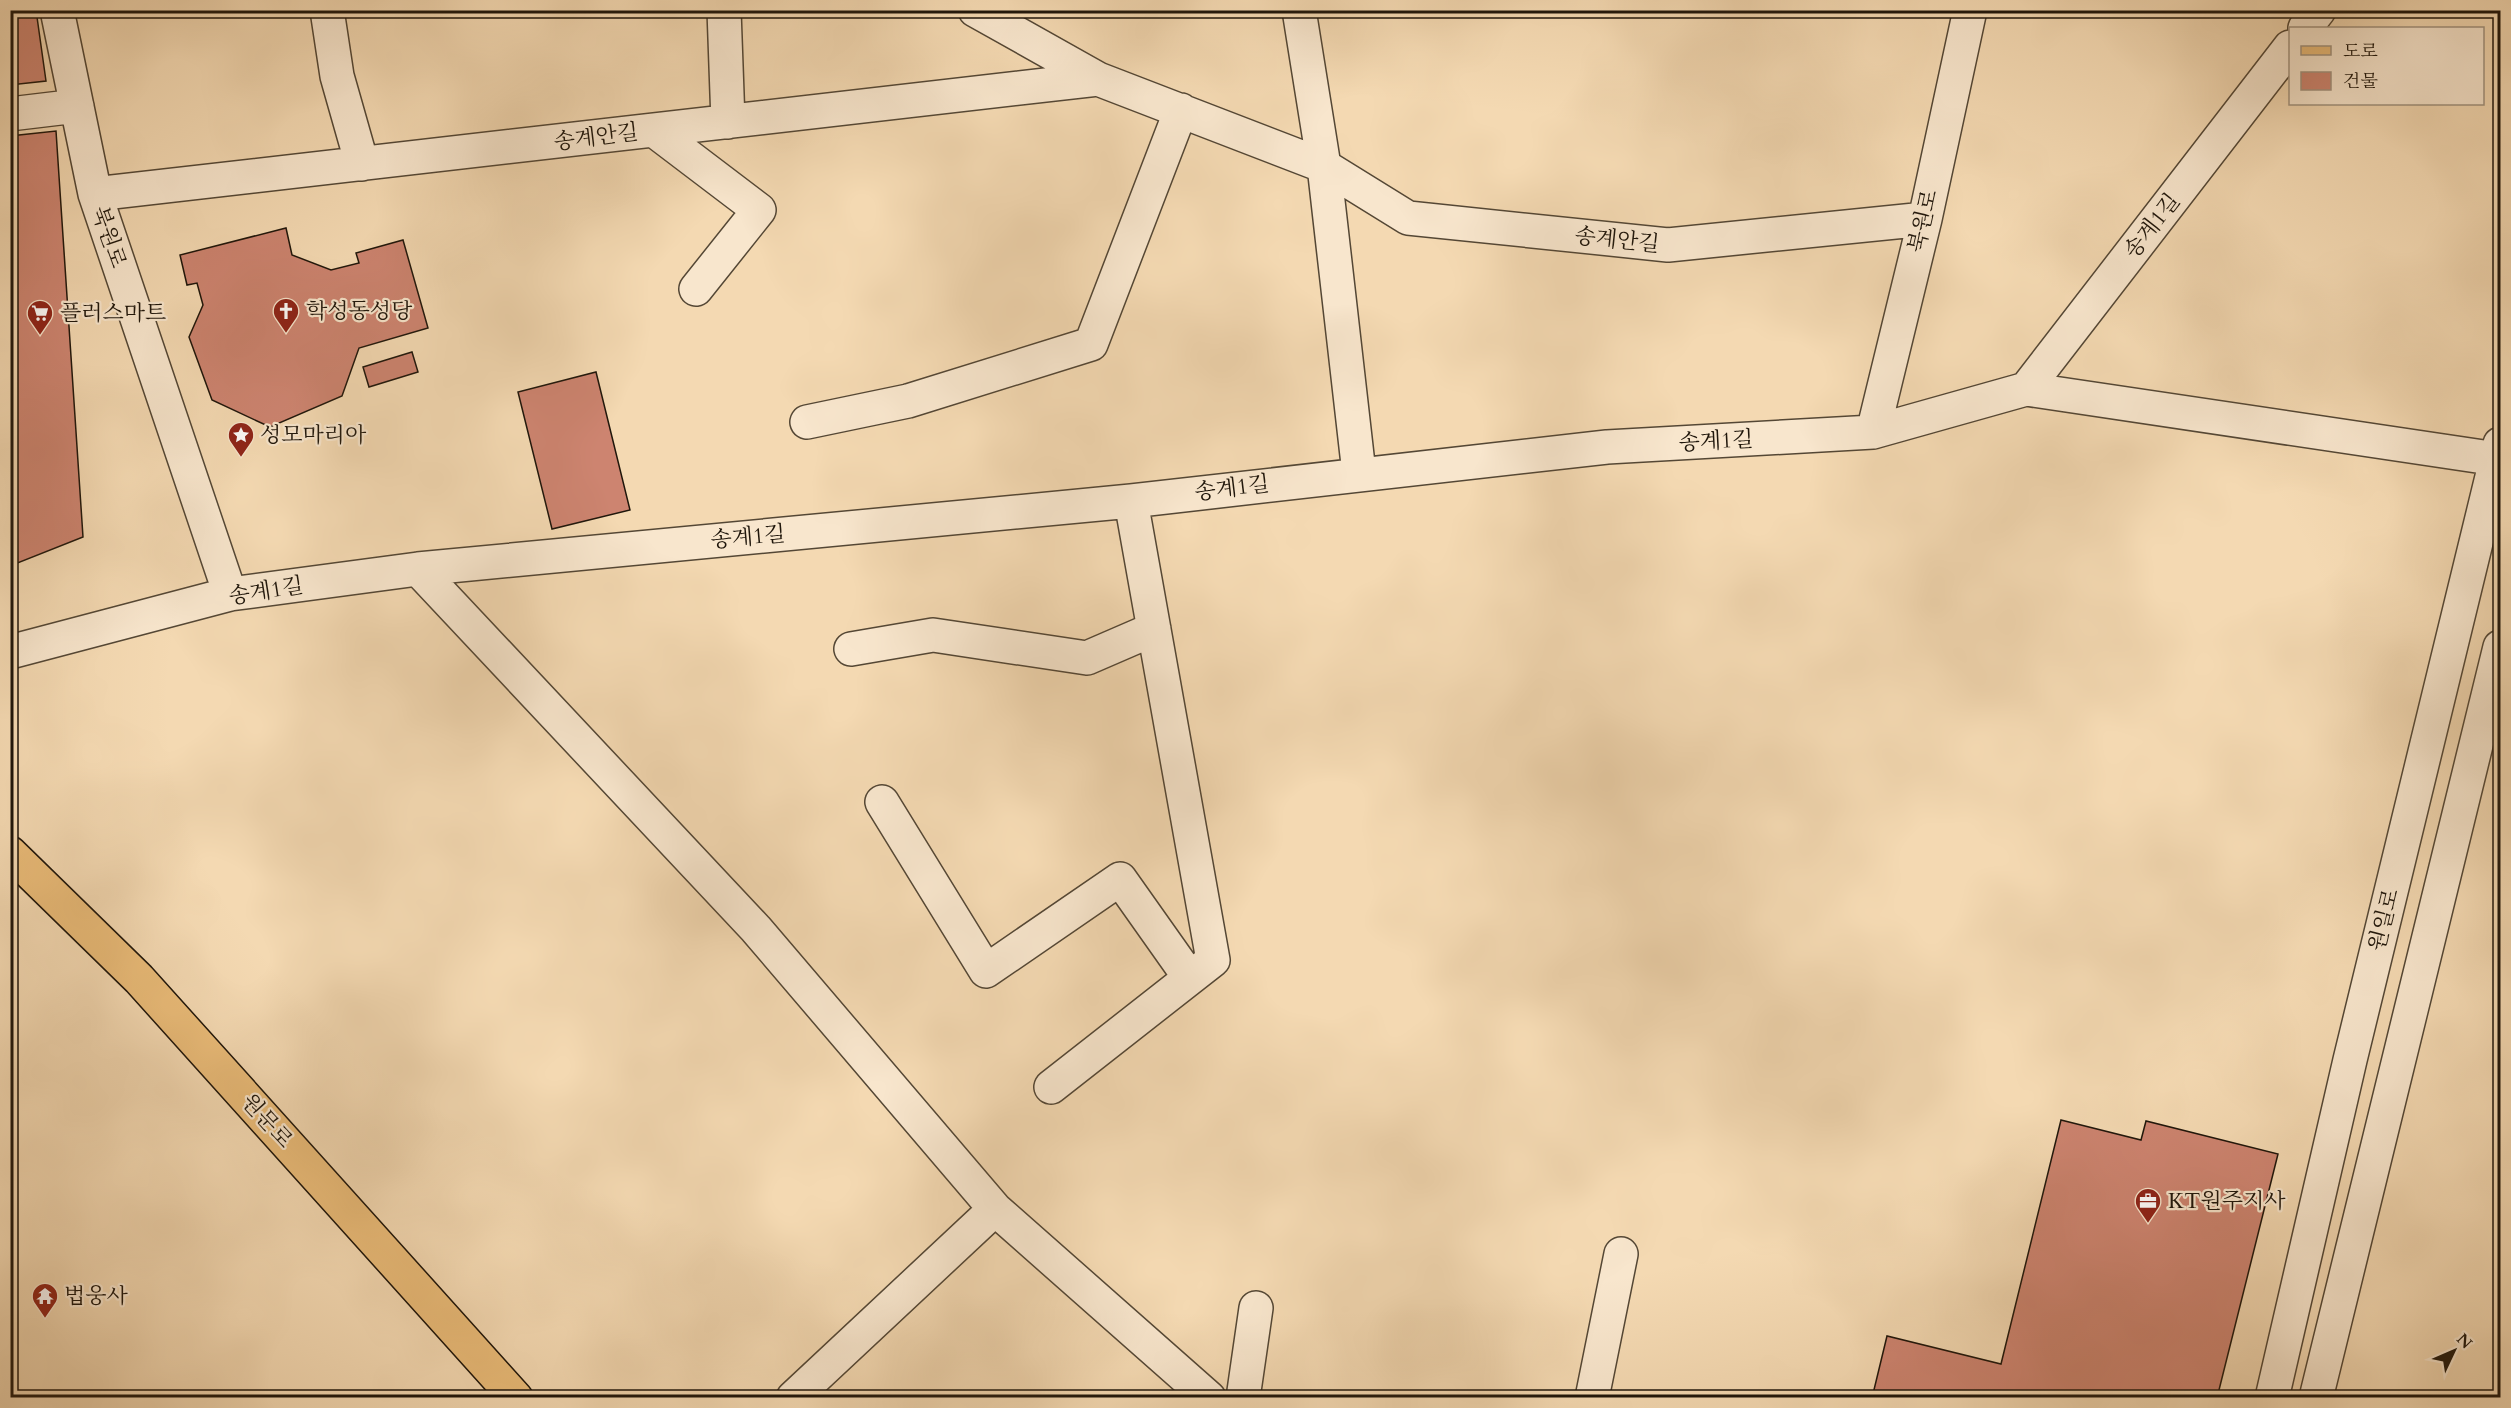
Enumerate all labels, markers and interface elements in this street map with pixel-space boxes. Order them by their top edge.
legend [2289,27,2484,105]
text: 도로 [2343,39,2378,64]
text: 건물 [2343,69,2378,94]
street label: 송계안길 [552,117,640,157]
street label: 북원로 [1901,187,1945,255]
street label: 송계1길 [2117,187,2187,265]
street label: 북원로 [84,202,134,272]
street label: 송계안길 [1573,221,1661,259]
church icon: 학성동성당 [271,296,301,334]
place label: 학성동성당 [306,296,413,326]
supermarket icon: 플러스마트 [25,298,55,336]
place label: 플러스마트 [60,298,166,328]
place icon: 성모마리아 [226,420,256,458]
place label: 성모마리아 [260,420,367,450]
street label: 송계1길 [1678,424,1754,458]
street label: 송계1길 [1193,469,1271,507]
street label: 송계1길 [709,519,787,555]
street label: 송계1길 [227,570,305,612]
street label: 원일로 [2362,885,2406,955]
street label: 원문로 [235,1087,299,1155]
office icon: KT원주지사 [2133,1186,2163,1224]
place label: KT원주지사 [2168,1186,2286,1216]
temple icon: 법웅사 [30,1281,60,1319]
place label: 법웅사 [64,1281,129,1311]
north arrow [2424,1321,2484,1381]
text: N [2451,1329,2477,1354]

